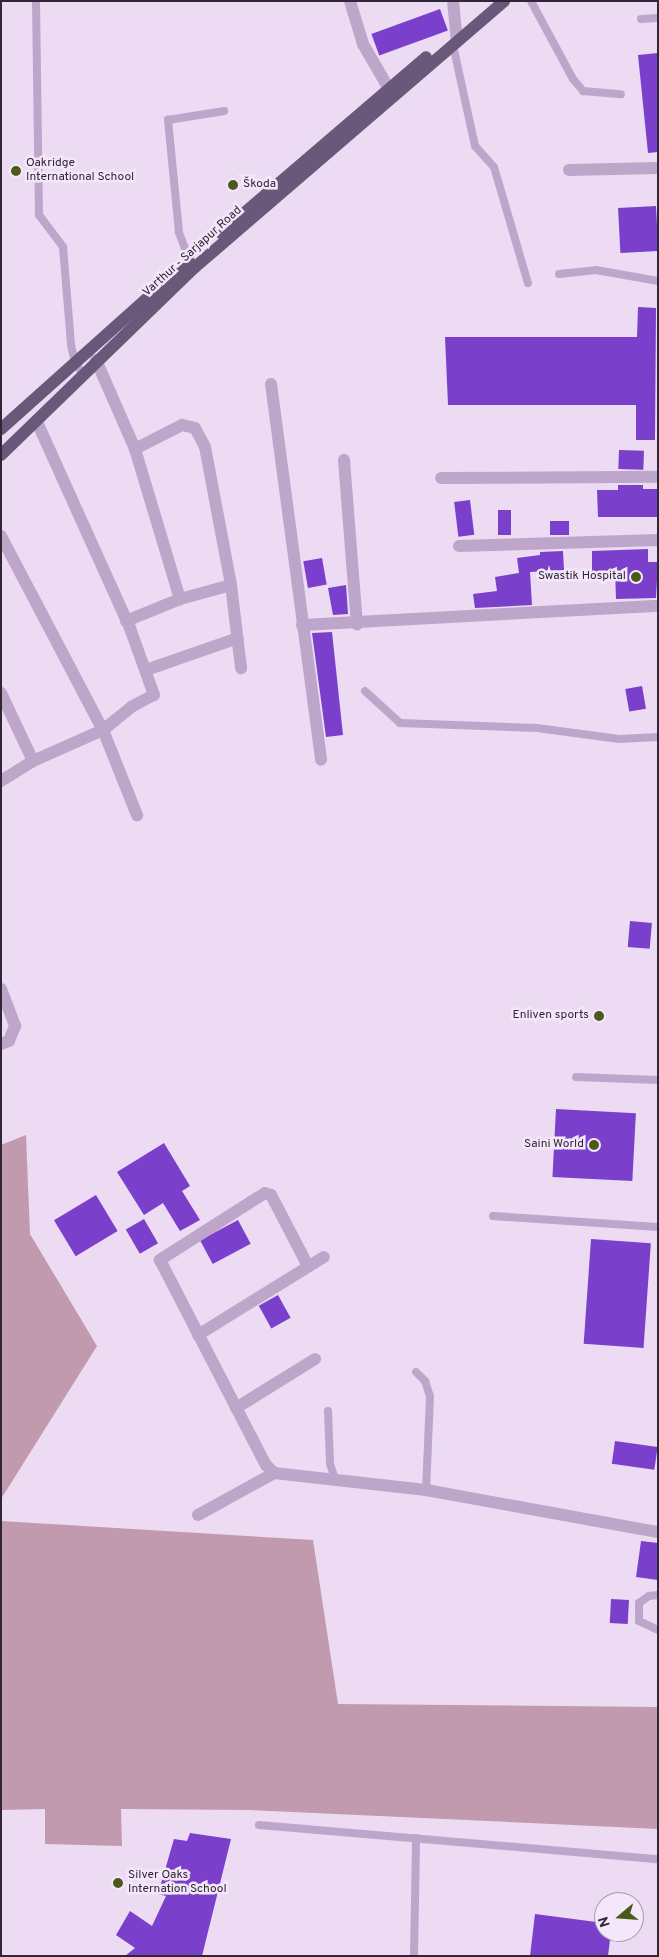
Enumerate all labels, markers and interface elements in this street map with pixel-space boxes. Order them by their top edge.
place label: Oakridge International School [26,157,134,185]
marker: Oakridge International School [10,165,22,177]
place label: Škoda [243,178,276,192]
marker: Škoda [227,179,239,191]
street label: Varthur - Sarjapur Road [141,204,245,300]
place label: Swastik Hospital [538,570,626,584]
marker: Swastik Hospital [630,571,642,583]
place label: Enliven sports [513,1009,589,1023]
marker: Enliven sports [593,1010,605,1022]
place label: Saini World [524,1138,584,1152]
marker: Saini World [588,1139,600,1151]
place label: Silver Oaks Internation School [128,1869,227,1897]
marker: Silver Oaks Internation School [112,1877,124,1889]
north arrow [594,1892,644,1942]
text: N [596,1914,615,1929]

